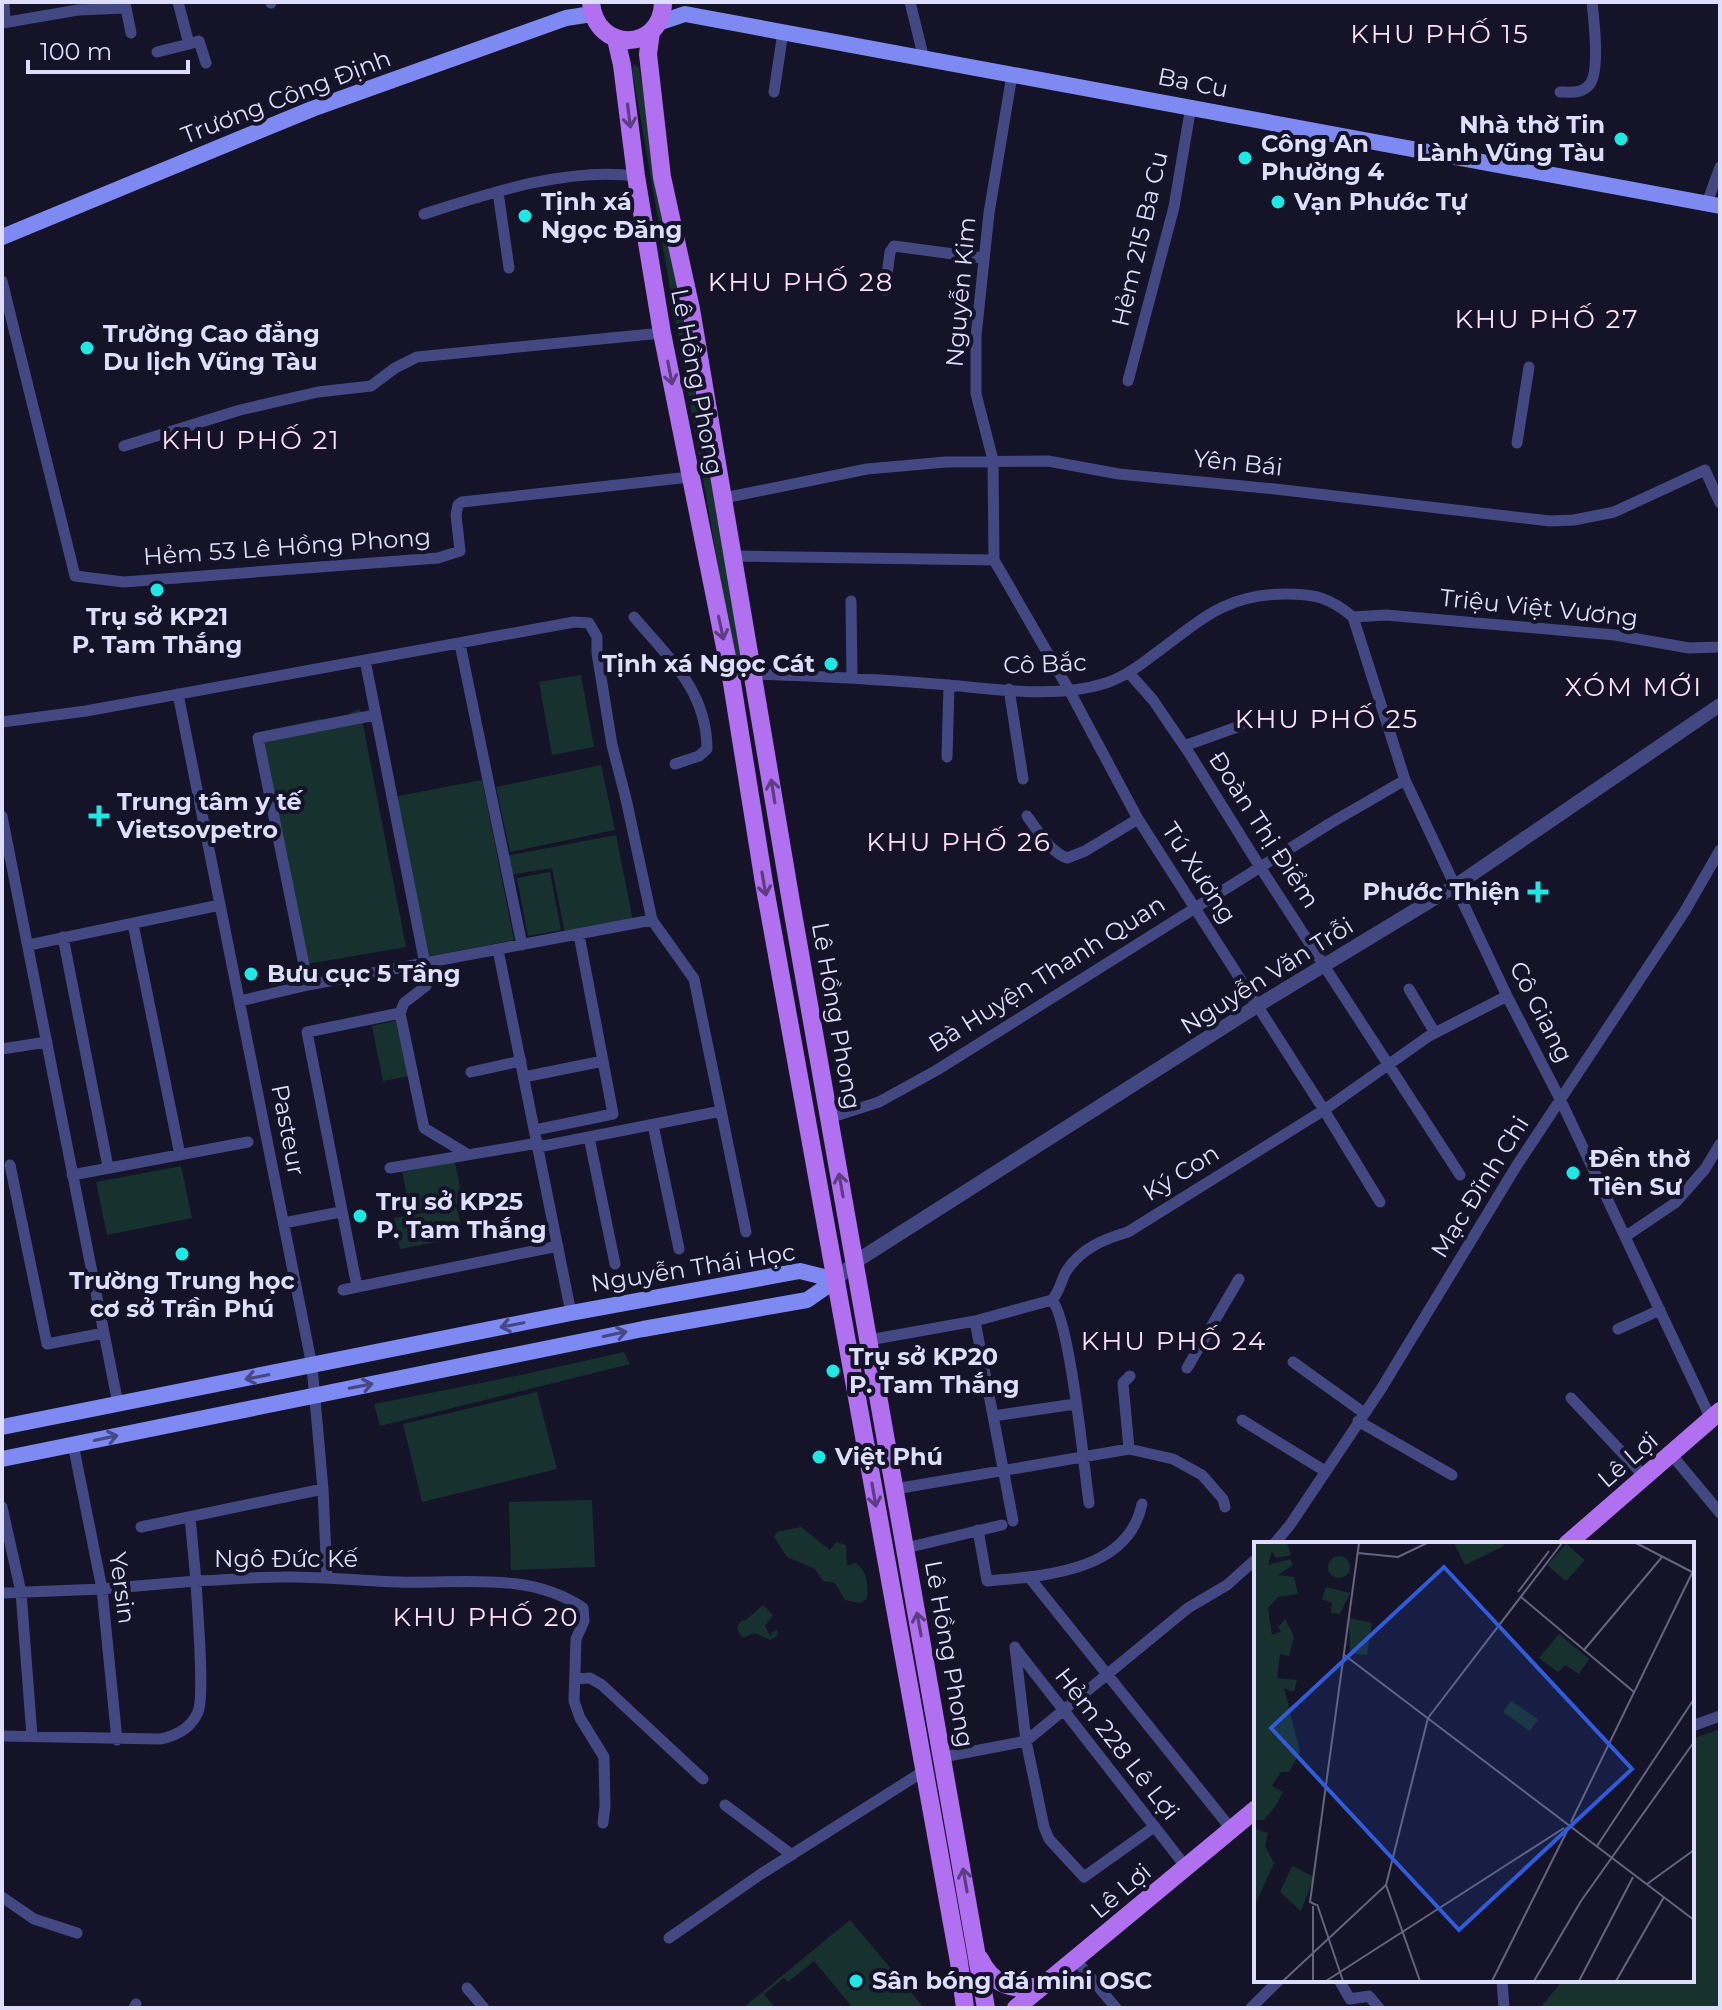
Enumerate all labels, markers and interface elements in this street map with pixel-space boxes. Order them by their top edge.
district label: KHU PHỐ 15 [1350,18,1530,50]
scale bar [28,24,188,74]
text: 100 m [40,37,112,66]
street label: Trương Công Định [177,43,395,150]
street label: Ba Cu [1155,61,1231,104]
one-way arrow [621,102,636,129]
place label: Nhà thờ Tin Lành Vũng Tàu [1416,110,1605,167]
place label: Công An Phường 4 [1261,129,1384,186]
marker: Nhà thờ Tin Lành Vũng Tàu [1612,130,1630,148]
street label: Hẻm 215 Ba Cu [1105,148,1174,329]
marker: Công An Phường 4 [1236,149,1254,167]
place label: Tịnh xá Ngọc Đăng [541,187,682,244]
place label: Vạn Phước Tự [1293,187,1468,216]
marker: Vạn Phước Tự [1269,193,1287,211]
marker: Tịnh xá Ngọc Đăng [516,207,534,225]
street label: Nguyễn Kim [939,216,982,368]
district label: KHU PHỐ 28 [708,266,894,298]
street label: Lê Hồng Phong [665,286,730,478]
district label: KHU PHỐ 27 [1454,303,1640,335]
place label: Trường Cao đẳng Du lịch Vũng Tàu [103,319,320,376]
marker: Trường Cao đẳng Du lịch Vũng Tàu [78,339,96,357]
one-way arrow [663,359,678,385]
district label: KHU PHỐ 21 [161,424,341,456]
street label: Yên Bái [1192,443,1284,482]
street label: Hẻm 53 Lê Hồng Phong [142,522,432,571]
marker: Trụ sở KP21 P. Tam Thắng [148,581,166,599]
street label: Triệu Việt Vương [1439,583,1640,632]
place label: Trụ sở KP21 P. Tam Thắng [72,602,242,659]
one-way arrow [714,614,729,640]
street label: Cô Bắc [1003,648,1087,679]
place label: Tịnh xá Ngọc Cát [602,649,816,678]
marker: Tịnh xá Ngọc Cát [822,655,840,673]
district label: XÓM MỚI [1565,671,1703,703]
district label: KHU PHỐ 25 [1235,703,1419,735]
street label: Đoàn Thị Điểm [1203,746,1326,913]
one-way arrow [765,779,780,804]
place label: Trung tâm y tế Vietsovpetro [116,787,304,844]
marker: Trung tâm y tế Vietsovpetro [88,805,110,827]
street label: Tú Xương [1156,817,1243,929]
district label: KHU PHỐ 26 [866,826,1052,858]
one-way arrow [758,871,773,896]
place label: Phước Thiện [1362,877,1520,906]
marker: Phước Thiện [1527,881,1549,903]
street label: Bà Huyện Thanh Quan [923,889,1170,1058]
street label: Nguyễn Văn Trỗi [1175,911,1358,1040]
street label: Lê Hồng Phong [806,920,867,1112]
street label: Cô Giang [1504,956,1579,1067]
place label: Bưu cục 5 Tầng [267,959,461,988]
marker: Bưu cục 5 Tầng [242,965,260,983]
street label: Pasteur [265,1082,312,1178]
street label: Mạc Đĩnh Chi [1424,1110,1535,1263]
street label: Ký Con [1137,1138,1224,1207]
place label: Đền thờ Tiên Sư [1589,1144,1691,1201]
marker: Đền thờ Tiên Sư [1564,1164,1582,1182]
one-way arrow [833,1173,848,1198]
place label: Trụ sở KP25 P. Tam Thắng [376,1187,547,1244]
marker: Trụ sở KP25 P. Tam Thắng [351,1207,369,1225]
street label: Nguyễn Thái Học [589,1237,797,1298]
marker: Trường Trung học cơ sở Trần Phú [173,1245,191,1263]
place label: Trường Trung học cơ sở Trần Phú [69,1266,295,1323]
one-way arrow [500,1318,525,1333]
district label: KHU PHỐ 24 [1081,1325,1267,1357]
one-way arrow [602,1326,628,1341]
place label: Trụ sở KP20 P. Tam Thắng [849,1342,1020,1399]
marker: Trụ sở KP20 P. Tam Thắng [824,1362,842,1380]
one-way arrow [245,1370,270,1385]
one-way arrow [347,1377,373,1392]
street label: Lê Lợi [1592,1426,1664,1494]
one-way arrow [93,1429,118,1444]
place label: Việt Phú [834,1442,943,1471]
marker: Việt Phú [810,1448,828,1466]
one-way arrow [868,1482,883,1507]
inset map [1254,1542,1694,1982]
street label: Ngô Đức Kế [214,1544,358,1573]
street label: Yersin [103,1550,142,1626]
street label: Lê Hồng Phong [919,1558,980,1750]
district label: KHU PHỐ 20 [392,1601,580,1633]
one-way arrow [911,1612,926,1637]
street label: Hẻm 228 Lê Lợi [1049,1662,1186,1825]
street label: Lê Lợi [1084,1857,1157,1924]
one-way arrow [956,1868,971,1893]
place label: Sân bóng đá mini OSC [872,1966,1152,1995]
marker: Sân bóng đá mini OSC [847,1972,865,1990]

